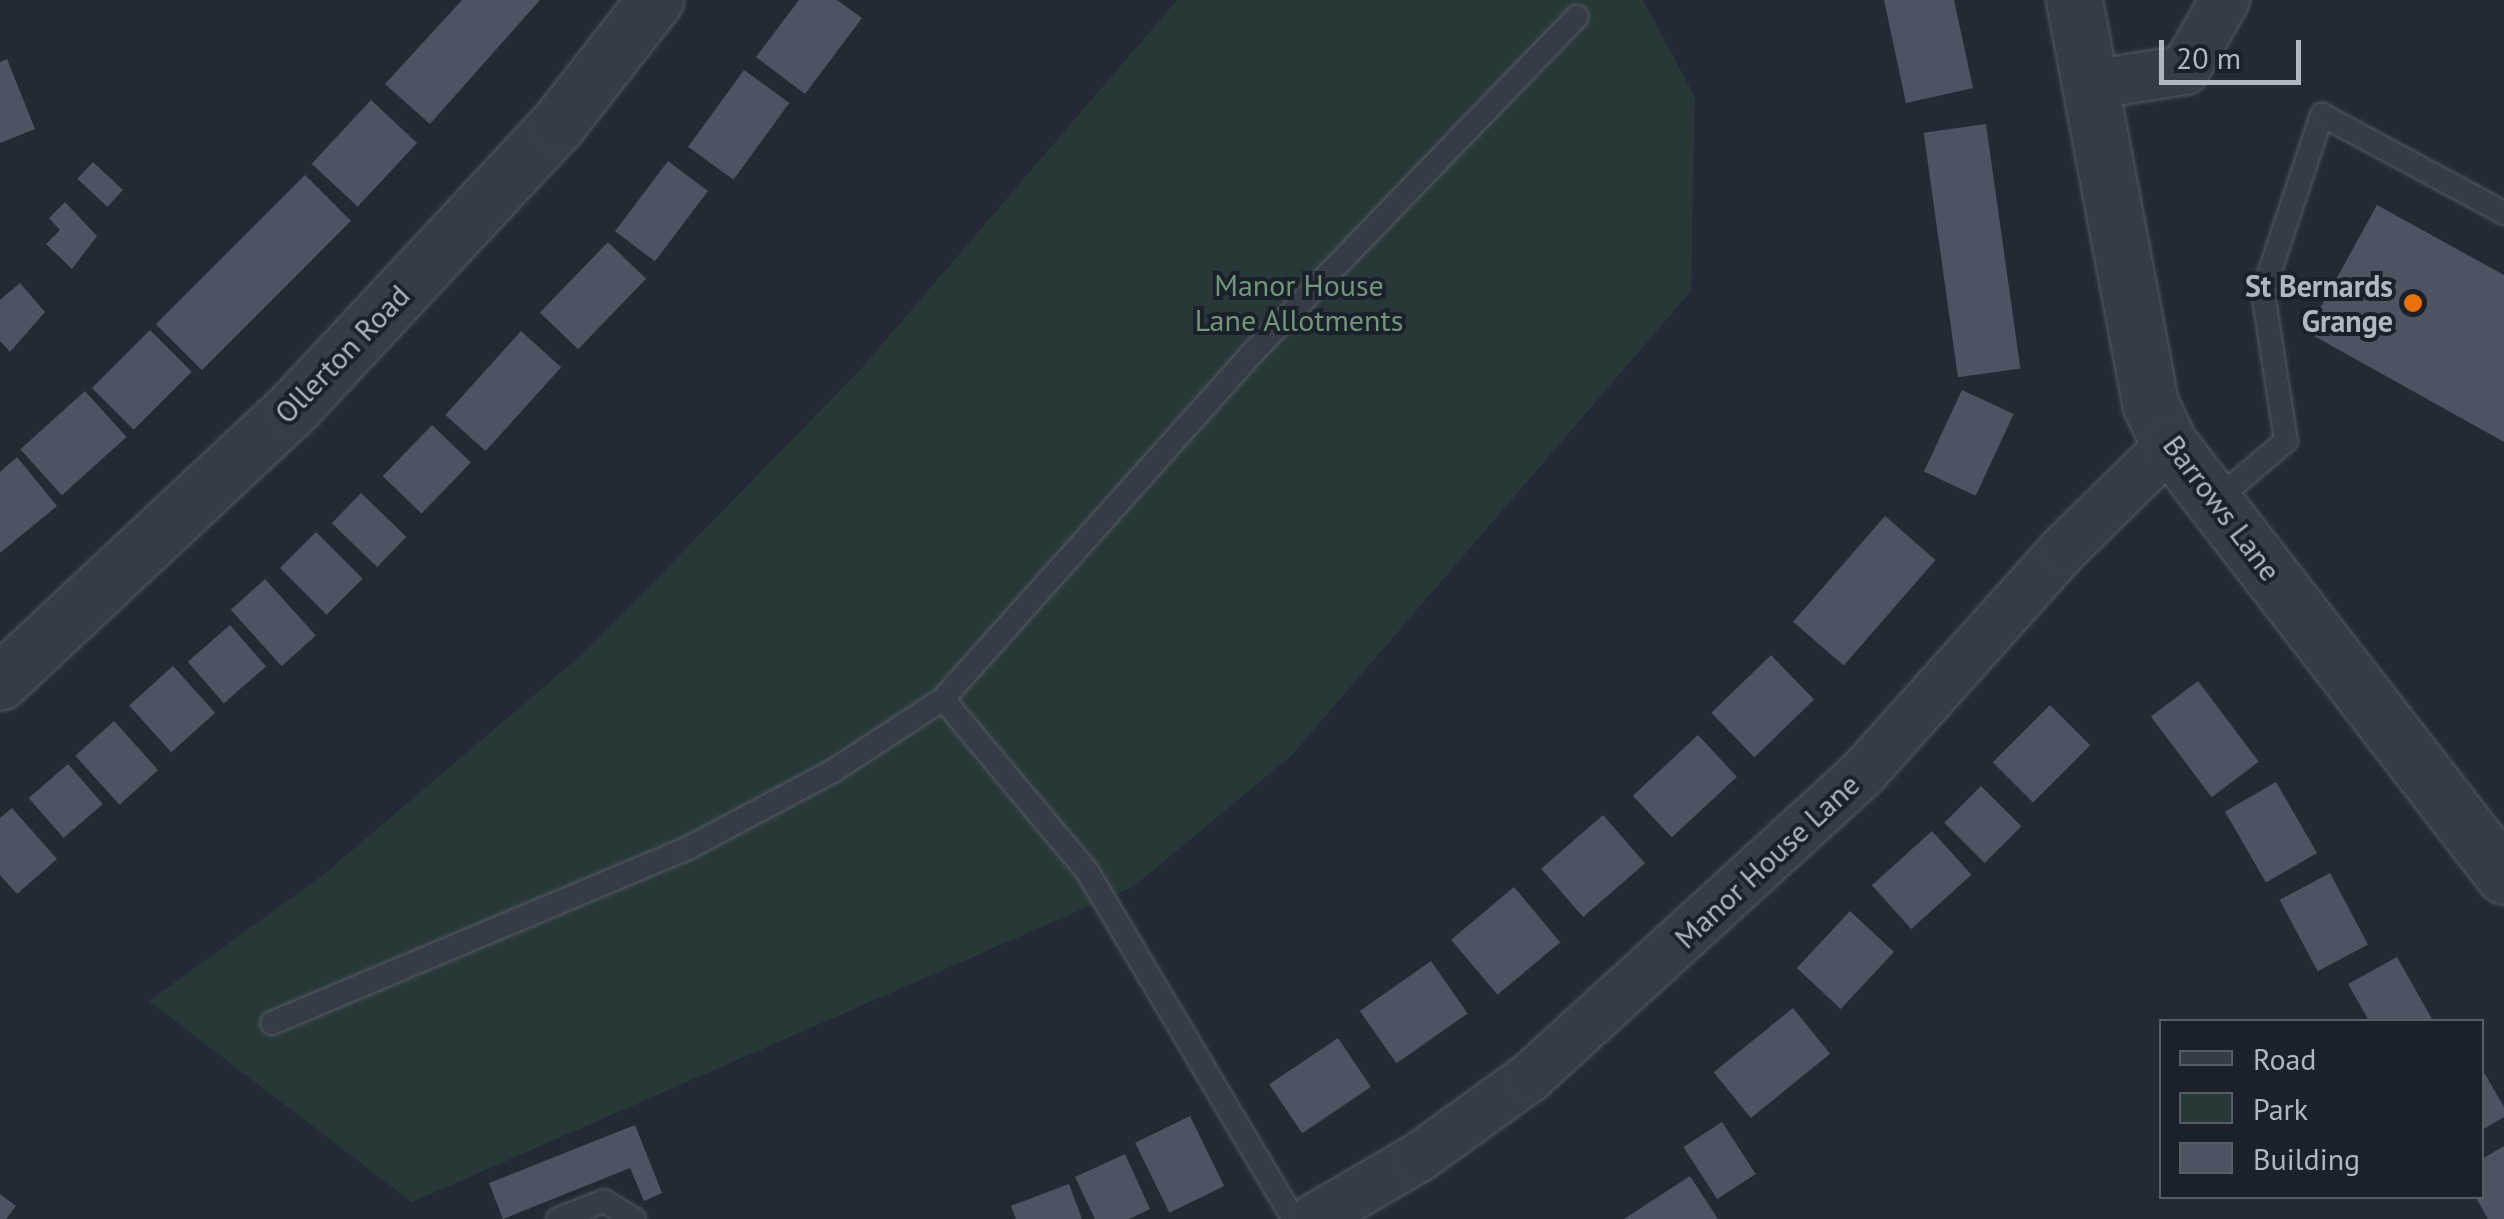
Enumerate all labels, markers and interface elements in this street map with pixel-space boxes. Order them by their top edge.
scale bar [2164,20,2306,82]
text: 20 m [2176,38,2241,77]
park label: Manor House Lane Allotments [1194,267,1404,338]
place label: St Bernards Grange [2245,268,2393,338]
street label: Ollerton Road [267,277,417,431]
marker: St Bernards Grange [2402,292,2424,314]
street label: Barrows Lane [2156,428,2288,588]
street label: Manor House Lane [1667,766,1867,956]
legend [2159,1019,2484,1199]
text: Road [2253,1039,2317,1078]
text: Park [2253,1089,2308,1128]
text: Building [2253,1139,2360,1178]

